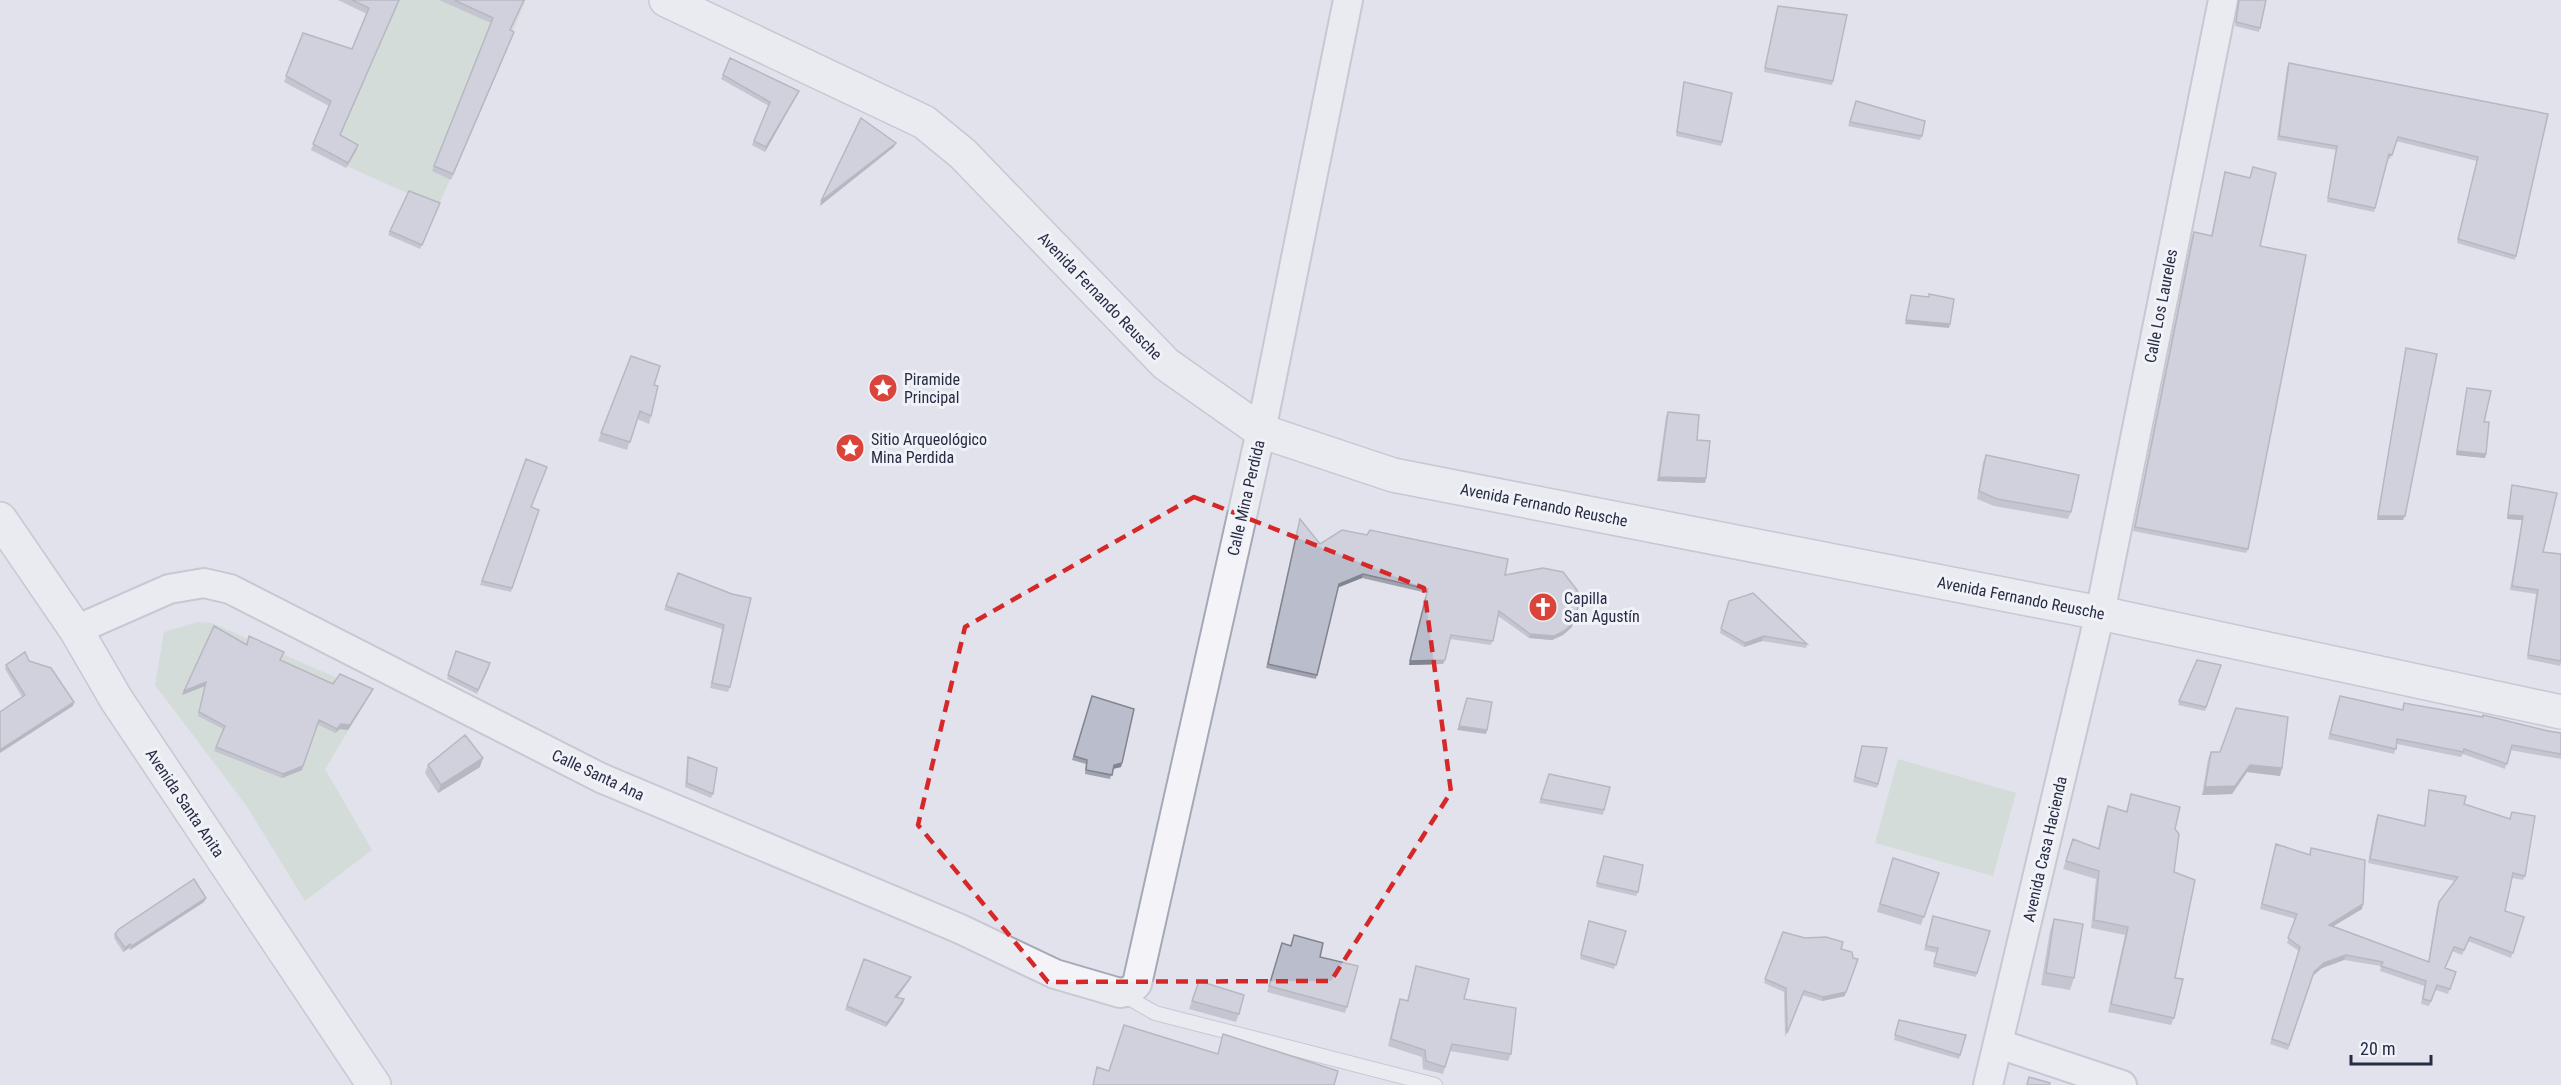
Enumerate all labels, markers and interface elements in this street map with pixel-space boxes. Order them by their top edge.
street label: Avenida Fernando Reusche [1034,228,1166,364]
street label: Calle Los Laureles [2141,247,2181,365]
place label: Piramide Principal [904,370,960,407]
place icon: Piramide Principal [867,372,899,404]
place label: Sitio Arqueológico Mina Perdida [871,430,987,467]
place icon: Sitio Arqueológico Mina Perdida [834,432,866,464]
street label: Calle Mina Perdida [1223,438,1269,558]
street label: Avenida Fernando Reusche [1459,479,1629,531]
street label: Avenida Fernando Reusche [1936,572,2106,624]
place label: Capilla San Agustín [1564,589,1640,626]
church icon: Capilla San Agustín [1527,591,1559,623]
street label: Avenida Santa Anita [142,745,228,861]
street label: Calle Santa Ana [549,745,647,805]
street label: Avenida Casa Hacienda [2019,774,2071,924]
scale bar [2351,1028,2430,1066]
text: 20 m [2360,1038,2395,1059]

